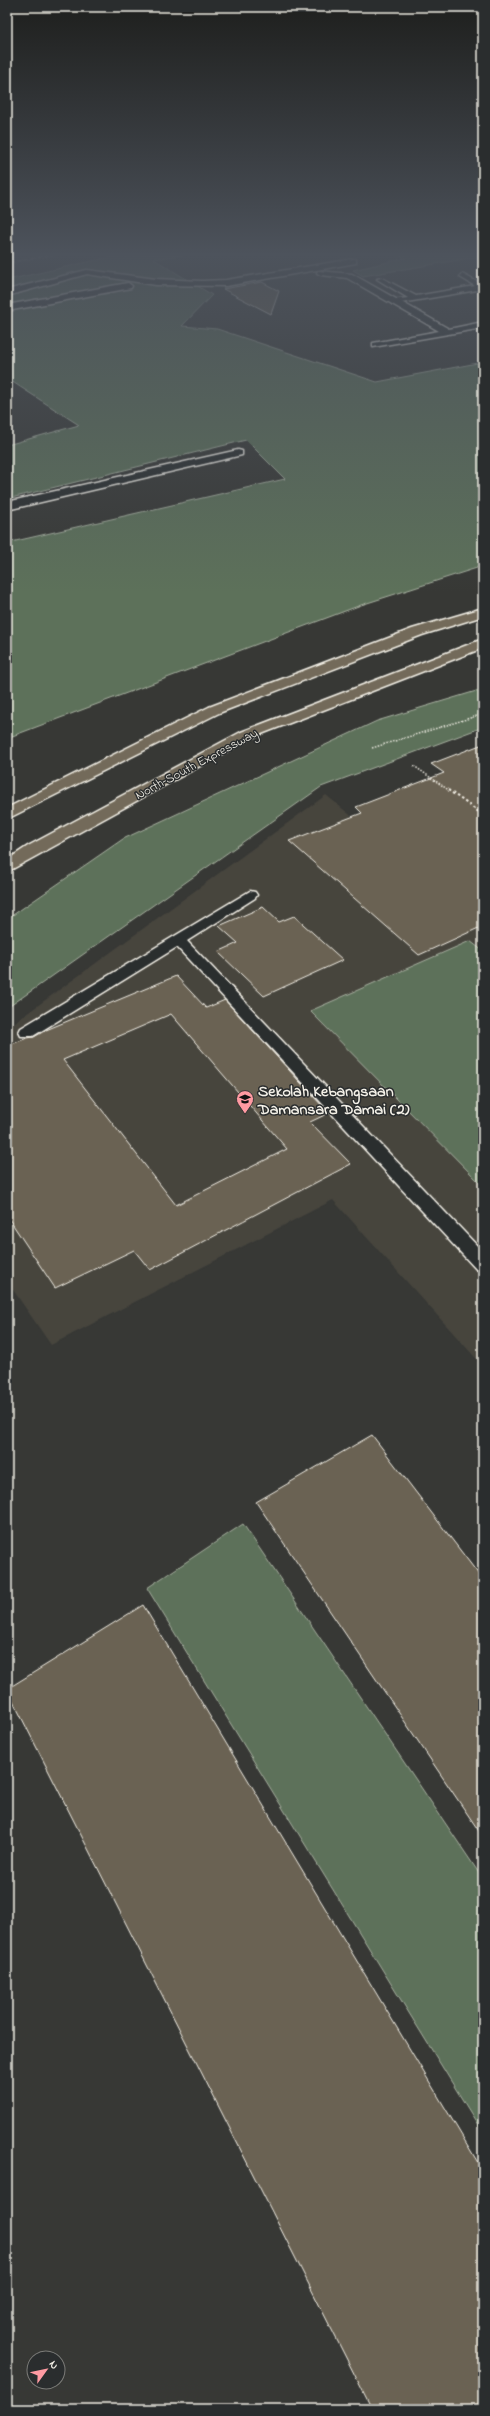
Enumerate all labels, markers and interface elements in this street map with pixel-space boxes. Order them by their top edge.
street label: North–South Expressway [132,724,262,806]
place label: Sekolah Kebangsaan Damansara Damai (2) [257,1080,410,1122]
school or university icon: Sekolah Kebangsaan Damansara Damai (2) [235,1089,255,1114]
north arrow [26,2350,66,2390]
text: N [45,2358,62,2373]

